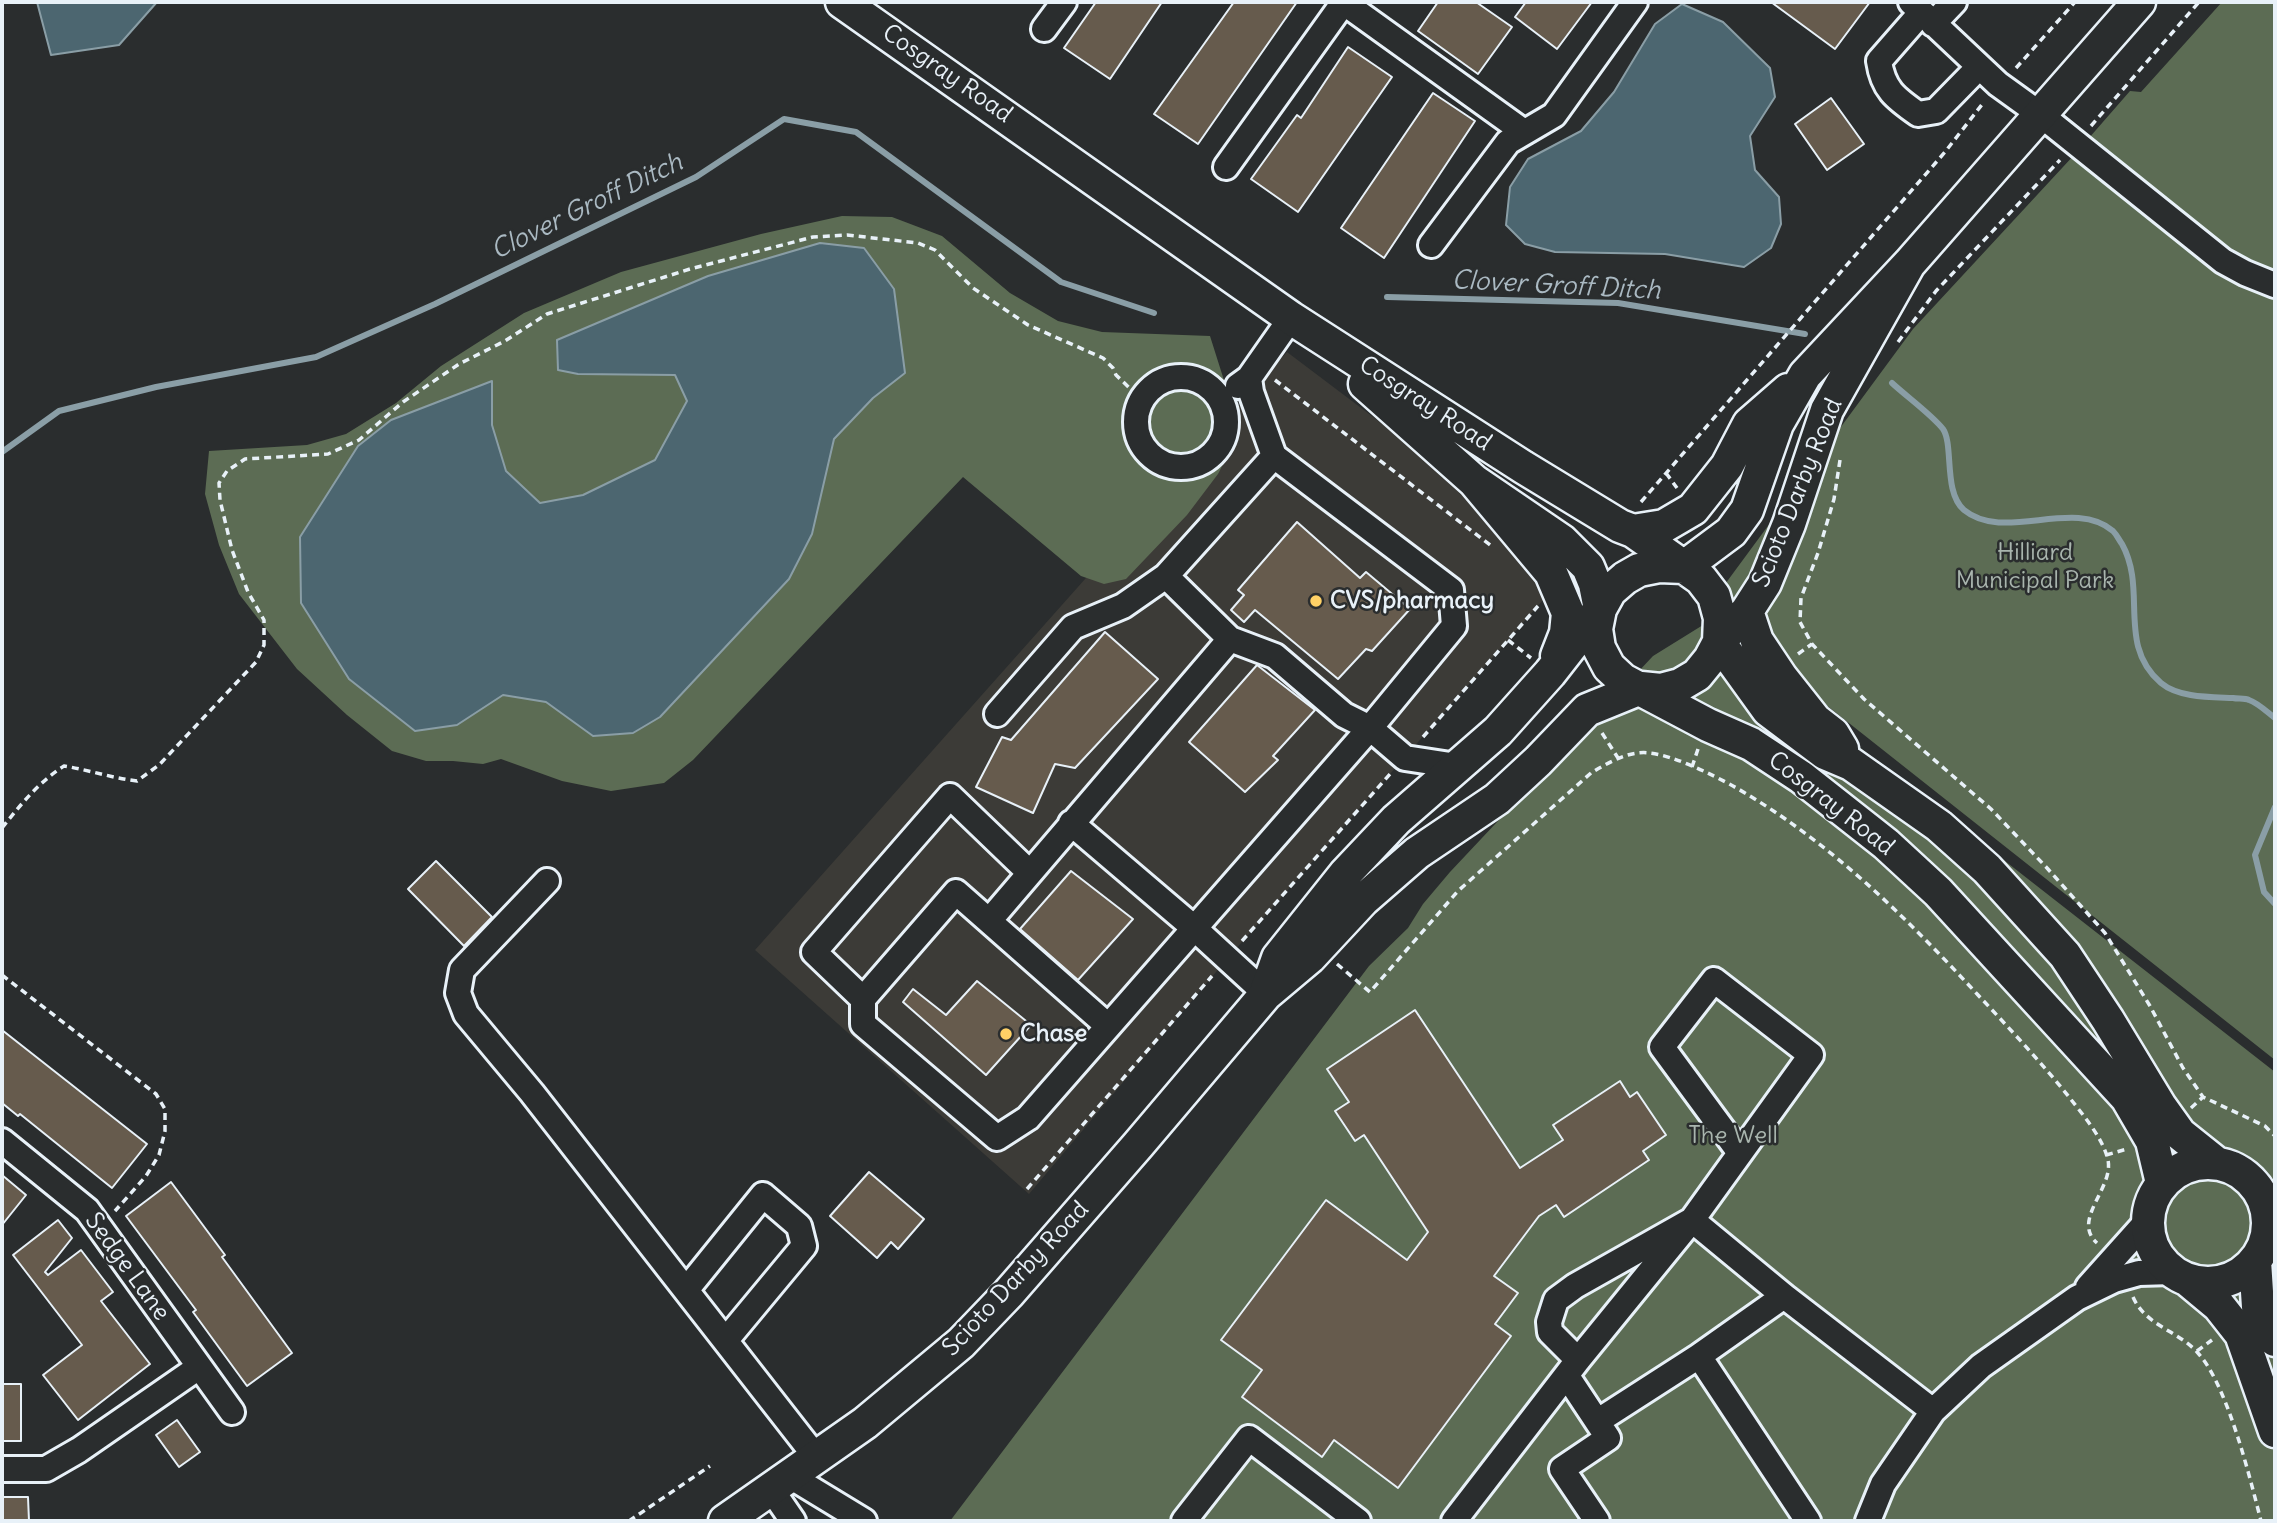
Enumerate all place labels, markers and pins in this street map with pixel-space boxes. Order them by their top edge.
place label: CVS/pharmacy [1330,587,1494,615]
marker: CVS/pharmacy [1308,593,1324,609]
place label: Chase [1020,1020,1087,1048]
marker: Chase [998,1026,1014,1042]

